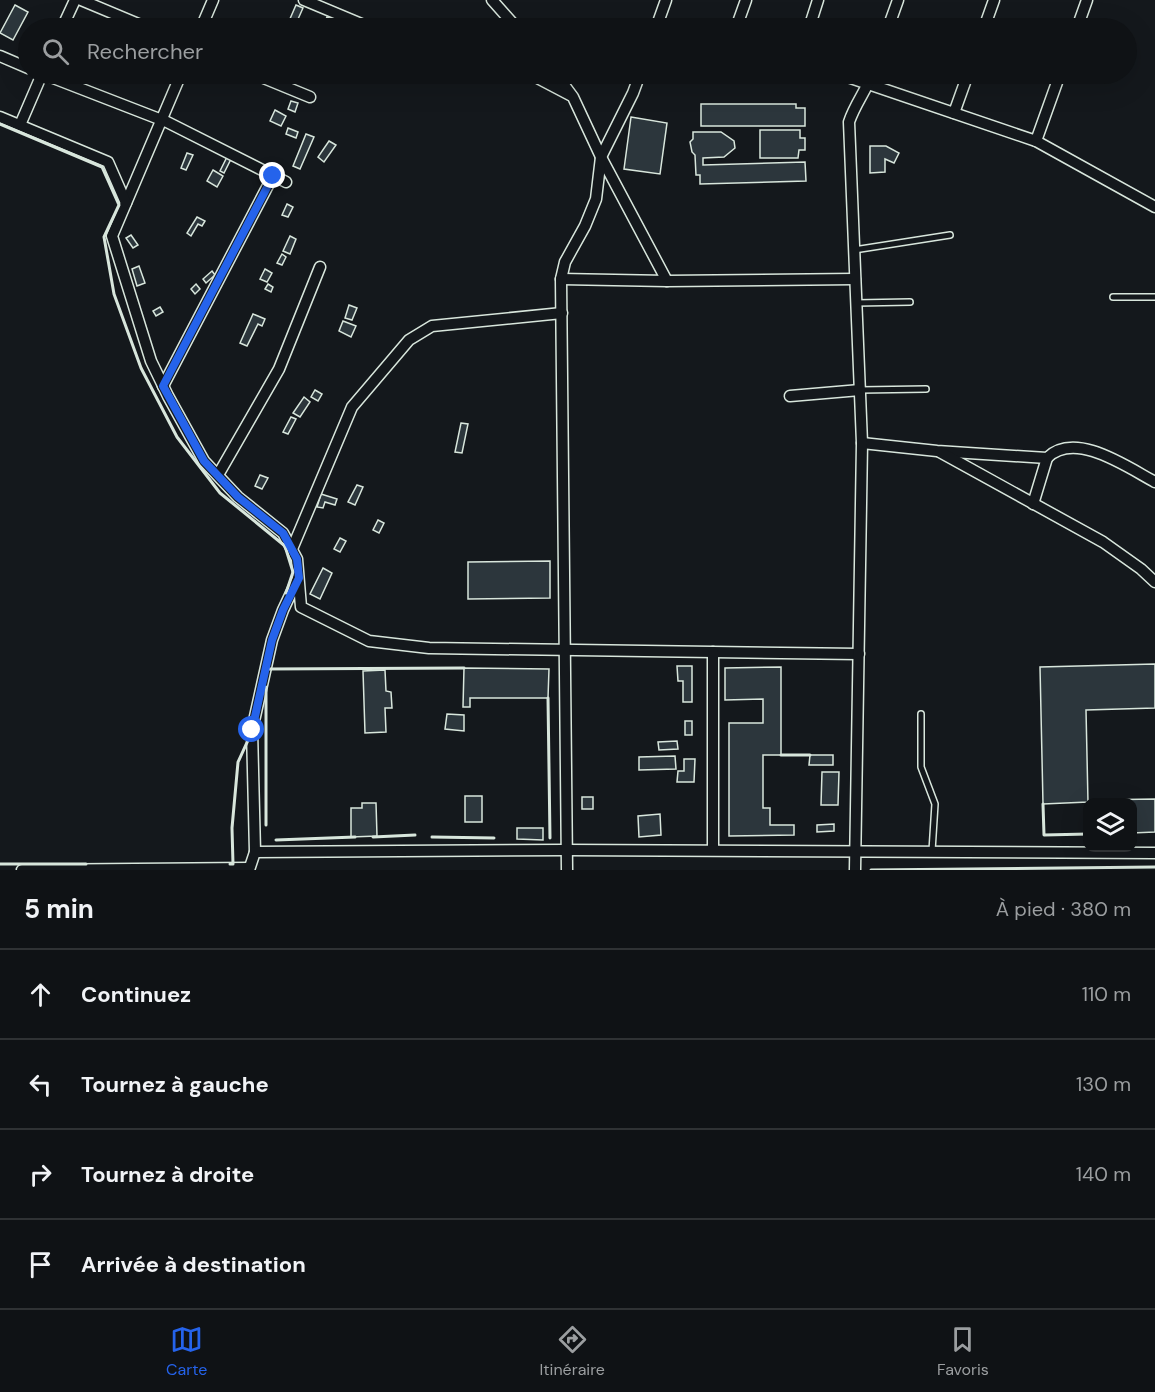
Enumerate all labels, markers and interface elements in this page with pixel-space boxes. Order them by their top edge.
search box [18,18,1137,84]
icon: search [39,35,72,68]
text: Rechercher [87,37,203,66]
route end [259,162,285,188]
route start [238,716,264,742]
map controls [1083,798,1137,852]
button: layers [1083,798,1137,852]
text: 5 min [24,892,94,926]
text: À pied · 380 m [996,896,1131,922]
icon: ahead [24,978,57,1011]
text: Continuez [81,980,191,1009]
text: 110 m [1082,981,1131,1007]
icon: left [24,1068,57,1101]
text: Tournez à gauche [81,1070,269,1099]
text: 130 m [1076,1071,1131,1097]
icon: right [24,1158,57,1191]
text: Tournez à droite [81,1160,254,1189]
text: 140 m [1076,1161,1131,1187]
icon: arrive [24,1248,57,1281]
text: Arrivée à destination [81,1250,306,1279]
tab: Carte [166,1323,207,1380]
tab: Itinéraire [540,1323,605,1380]
tab: Favoris [937,1323,989,1380]

